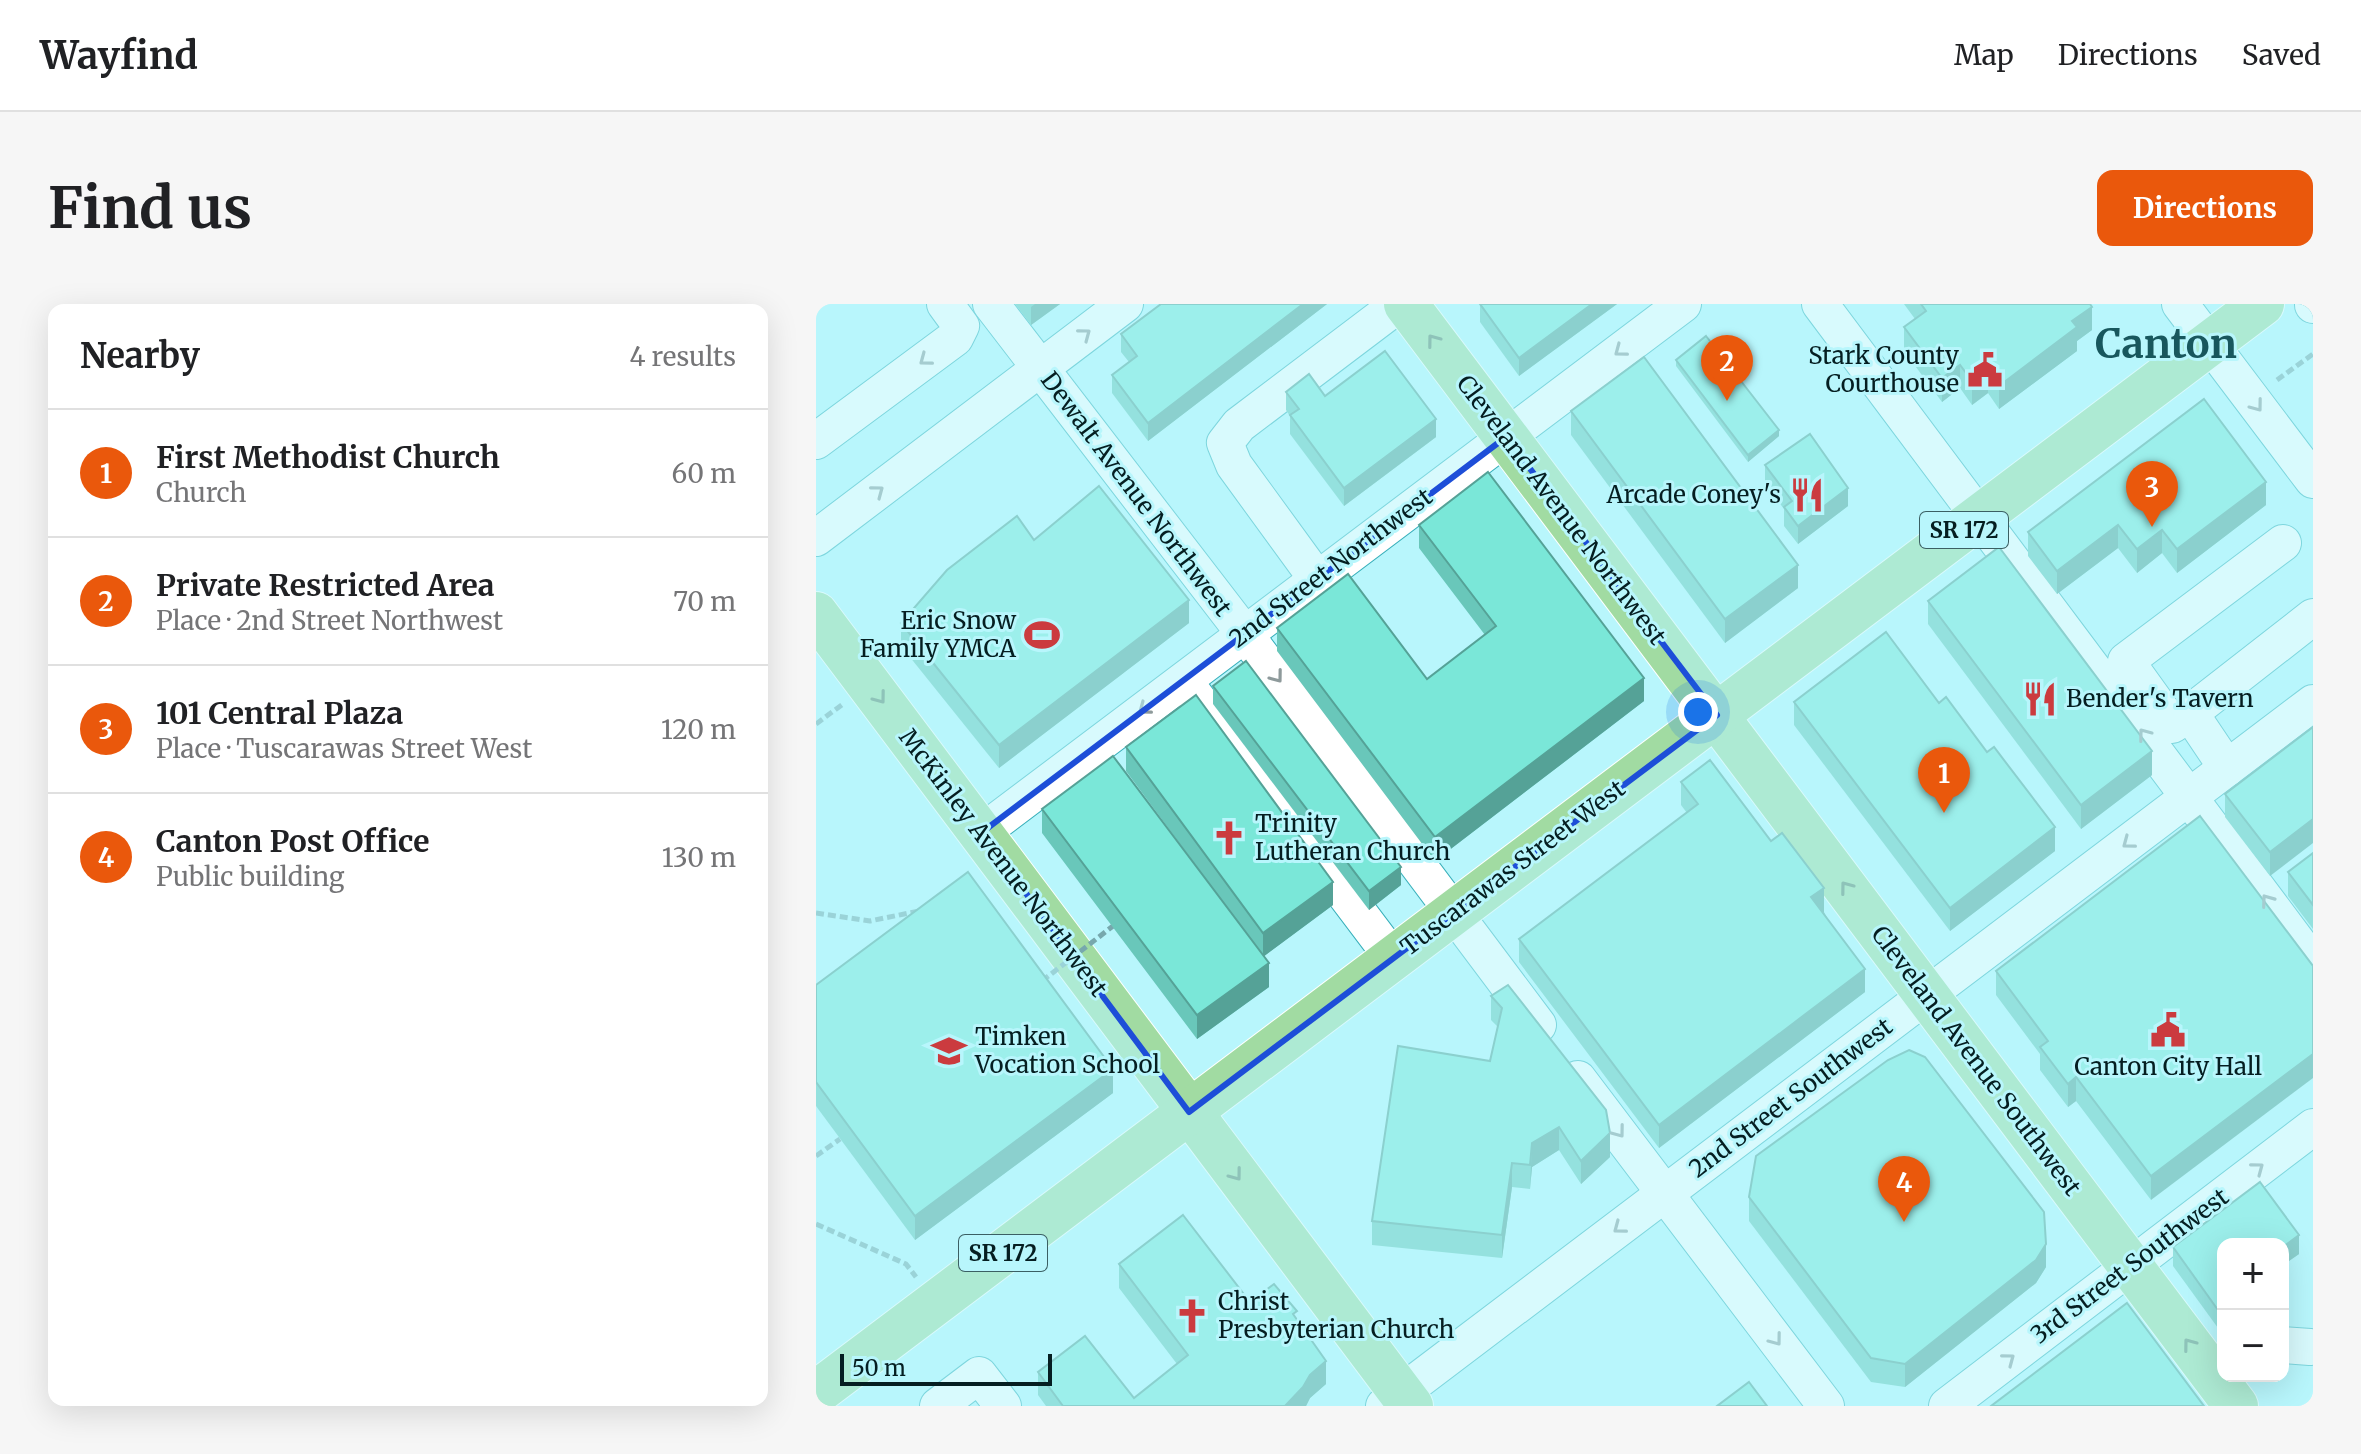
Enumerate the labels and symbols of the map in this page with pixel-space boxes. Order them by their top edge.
district label: Canton [2095,319,2237,369]
one-way arrow [1076,329,1091,343]
one-way arrow [1429,334,1443,349]
pin: 2 [1701,335,1753,401]
place label: Stark County Courthouse [1808,340,1959,399]
one-way arrow [1614,341,1629,355]
one-way arrow [919,351,934,365]
public building icon: Stark County Courthouse [1966,351,2004,389]
street label: Dewalt Avenue Northwest [1034,365,1239,623]
street label: Cleveland Avenue Northwest [1450,369,1673,651]
one-way arrow [2248,397,2262,412]
pin: 3 [2126,461,2178,527]
restaurant icon: Arcade Coney's [1788,476,1826,514]
place label: Arcade Coney's [1605,479,1781,510]
street label: 2nd Street Northwest [1223,481,1439,654]
one-way arrow [869,486,884,500]
road number: SR 172 [1920,512,2008,548]
place label: Eric Snow Family YMCA [860,605,1017,664]
sports icon: Eric Snow Family YMCA [1023,616,1061,654]
one-way arrow [1267,669,1281,683]
restaurant icon: Bender's Tavern [2021,680,2059,718]
place label: Bender's Tavern [2066,683,2254,714]
one-way arrow [871,689,885,704]
your location [1678,692,1718,732]
one-way arrow [1138,700,1153,714]
street label: McKinley Avenue Northwest [892,723,1115,1003]
one-way arrow [2139,728,2153,743]
pin: 1 [1918,747,1970,813]
street label: Tuscarawas Street West [1394,773,1632,962]
place label: Trinity Lutheran Church [1255,808,1451,867]
church icon: Trinity Lutheran Church [1210,819,1248,857]
one-way arrow [2122,834,2137,848]
one-way arrow [1841,881,1856,896]
one-way arrow [2262,894,2276,909]
street label: Cleveland Avenue Southwest [1865,920,2088,1202]
street label: 2nd Street Southwest [1683,1011,1899,1184]
public building icon: Canton City Hall [2149,1011,2187,1049]
place label: Timken Vocation School [974,1021,1160,1080]
school or university icon: Timken Vocation School [930,1032,968,1070]
place label: Canton City Hall [2074,1051,2262,1082]
one-way arrow [1609,1123,1623,1138]
pin: 4 [1878,1156,1930,1222]
one-way arrow [2250,1164,2264,1178]
one-way arrow [1227,1166,1241,1181]
street label: 3rd Street Southwest [2025,1181,2235,1350]
one-way arrow [1613,1218,1628,1232]
road number: SR 172 [959,1235,1047,1271]
place label: Christ Presbyterian Church [1218,1286,1454,1345]
church icon: Christ Presbyterian Church [1173,1297,1211,1335]
one-way arrow [1766,1331,1780,1345]
one-way arrow [2184,1338,2198,1353]
scale bar [840,1350,1052,1386]
one-way arrow [2001,1354,2015,1368]

